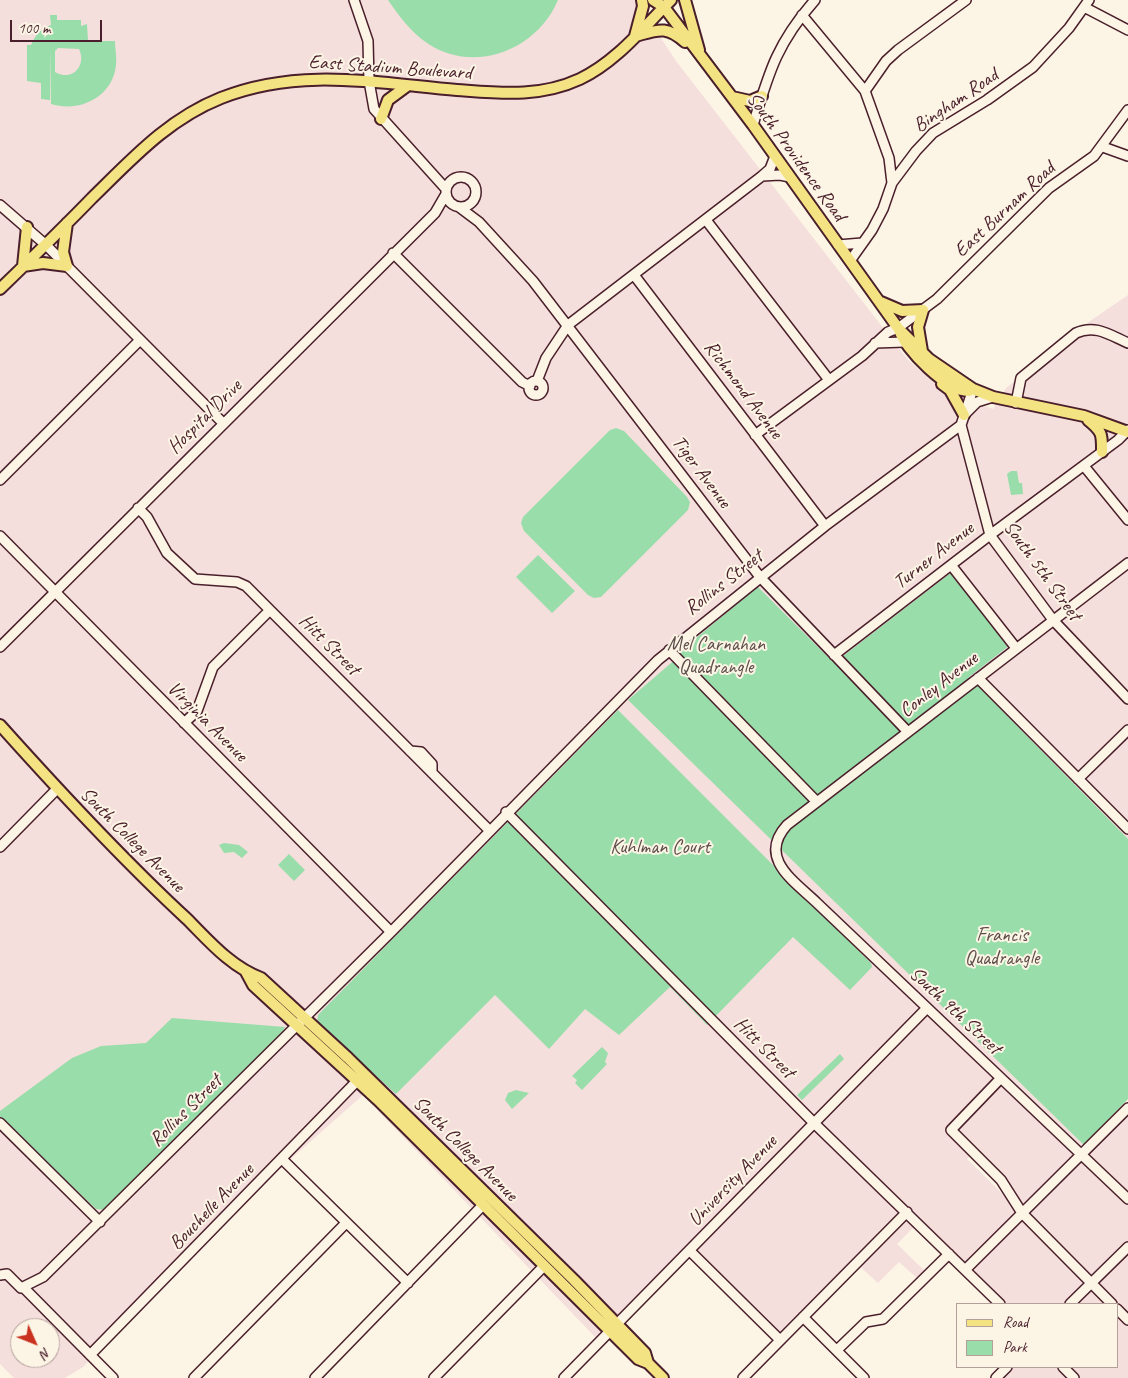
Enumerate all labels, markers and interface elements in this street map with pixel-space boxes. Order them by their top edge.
scale bar [12,10,105,42]
text: 100 m [18,19,50,38]
street label: East Stadium Boulevard [308,50,472,86]
street label: Bingham Road [909,64,1003,138]
street label: South Providence Road [741,88,851,226]
street label: East Burnam Road [950,157,1060,263]
street label: Richmond Avenue [698,336,788,444]
street label: Hospital Drive [163,375,247,459]
street label: Tiger Avenue [666,431,736,513]
street label: South 5th Street [998,516,1086,626]
street label: Turner Avenue [889,517,979,595]
street label: Rollins Street [680,545,768,621]
street label: Hitt Street [293,609,365,681]
park label: Mel Carnahan Quadrangle [667,633,765,680]
street label: Conley Avenue [895,647,983,723]
street label: Virginia Avenue [162,677,252,767]
street label: South College Avenue [74,782,190,898]
park label: Kuhlman Court [610,836,710,860]
park label: Francis Quadrangle [965,924,1039,971]
street label: South 9th Street [904,962,1006,1060]
street label: Hitt Street [728,1012,800,1084]
street label: Rollins Street [145,1070,227,1152]
street label: South College Avenue [407,1091,523,1207]
street label: University Avenue [684,1130,782,1232]
street label: Bouchelle Avenue [165,1159,259,1255]
legend [956,1303,1118,1368]
text: Road [1003,1313,1028,1332]
north arrow [10,1318,60,1368]
text: Park [1003,1338,1027,1357]
text: N [36,1344,55,1362]

